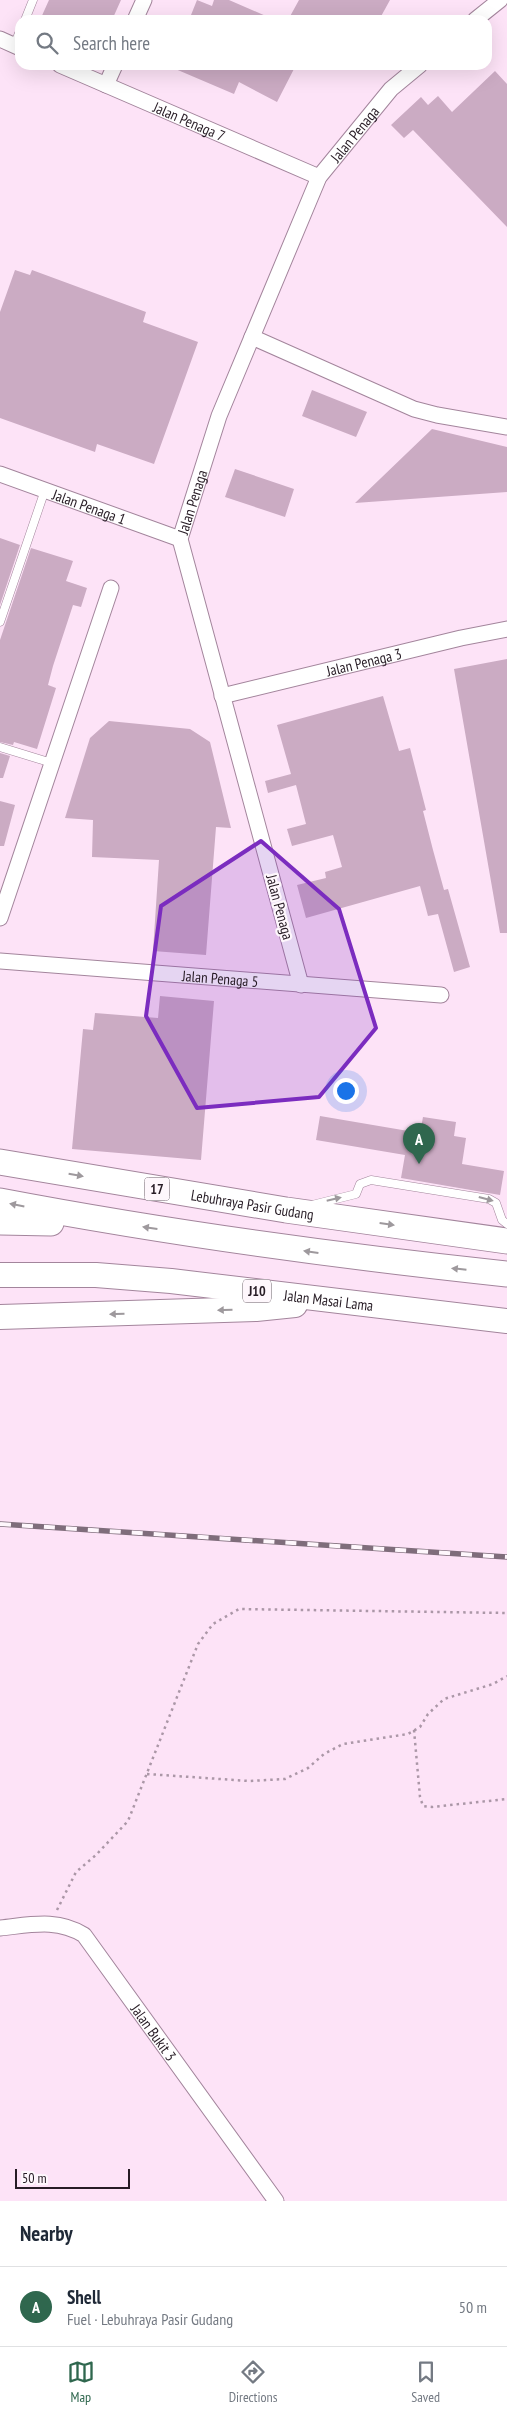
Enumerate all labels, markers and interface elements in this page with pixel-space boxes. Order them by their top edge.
search box [15,15,492,70]
icon: search [33,29,61,57]
text: Search here [73,31,150,55]
street label: Jalan Penaga 7 [150,97,228,145]
street label: Jalan Penaga [325,102,383,166]
street label: Jalan Penaga [172,467,211,538]
street label: Jalan Penaga 1 [49,484,129,528]
street label: Jalan Penaga 3 [323,643,403,680]
street label: Jalan Penaga [262,871,298,942]
street label: Jalan Penaga 5 [180,965,259,990]
your location [333,1078,359,1104]
pin: A [403,1123,435,1164]
one-way arrow [68,1171,84,1179]
road number: 17 [144,1178,170,1200]
street label: Lebuhraya Pasir Gudang [190,1185,315,1223]
one-way arrow [326,1195,341,1203]
one-way arrow [479,1196,494,1204]
one-way arrow [8,1200,24,1208]
one-way arrow [379,1220,395,1228]
one-way arrow [142,1224,158,1232]
one-way arrow [303,1248,319,1256]
one-way arrow [450,1265,466,1273]
road number: J10 [243,1280,271,1302]
street label: Jalan Masai Lama [282,1285,374,1315]
one-way arrow [217,1306,233,1314]
one-way arrow [109,1310,125,1318]
street label: Jalan Bukit 3 [127,1999,181,2064]
scale bar [15,2166,130,2189]
text: 50 m [22,2169,47,2187]
text: Nearby [20,2220,73,2247]
text: Shell [67,2285,101,2309]
text: A [32,2297,40,2317]
text: 50 m [459,2297,487,2317]
text: Fuel · Lebuhraya Pasir Gudang [67,2309,233,2329]
tab: Map [67,2358,95,2406]
tab: Directions [229,2358,277,2406]
tab: Saved [411,2358,440,2406]

